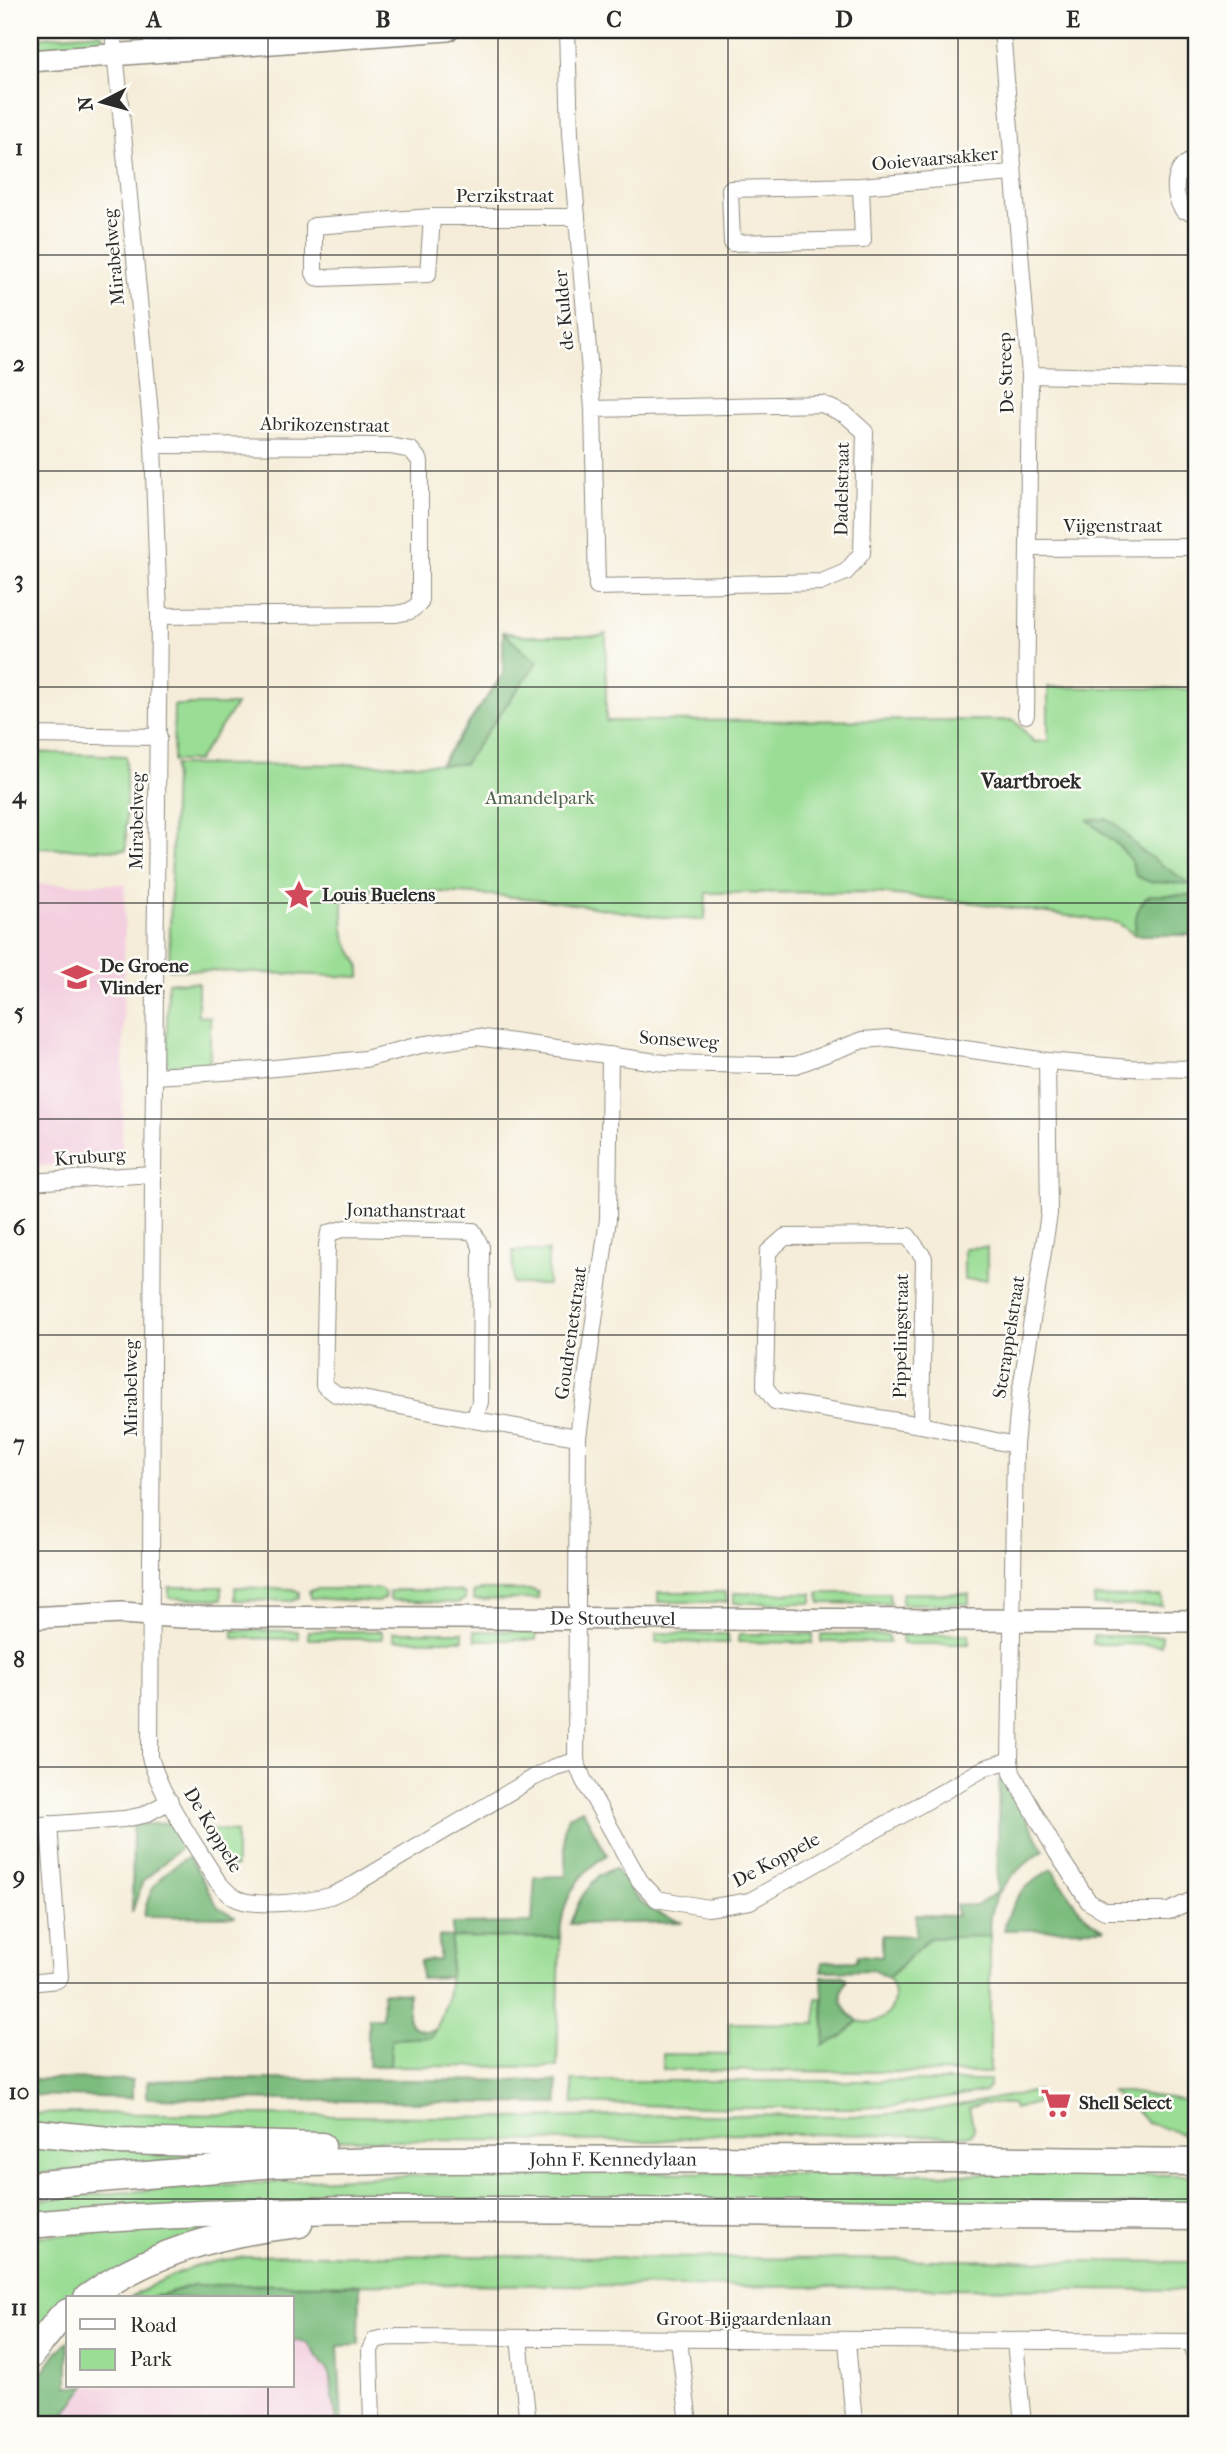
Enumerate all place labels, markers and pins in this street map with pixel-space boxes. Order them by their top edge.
place icon: Louis Buelens [282,878,316,912]
place label: Louis Buelens [322,884,435,906]
place label: De Groene Vlinder [99,955,189,999]
school or university icon: De Groene Vlinder [60,960,94,994]
supermarket icon: Shell Select [1039,2086,1073,2120]
place label: Shell Select [1079,2092,1172,2114]

